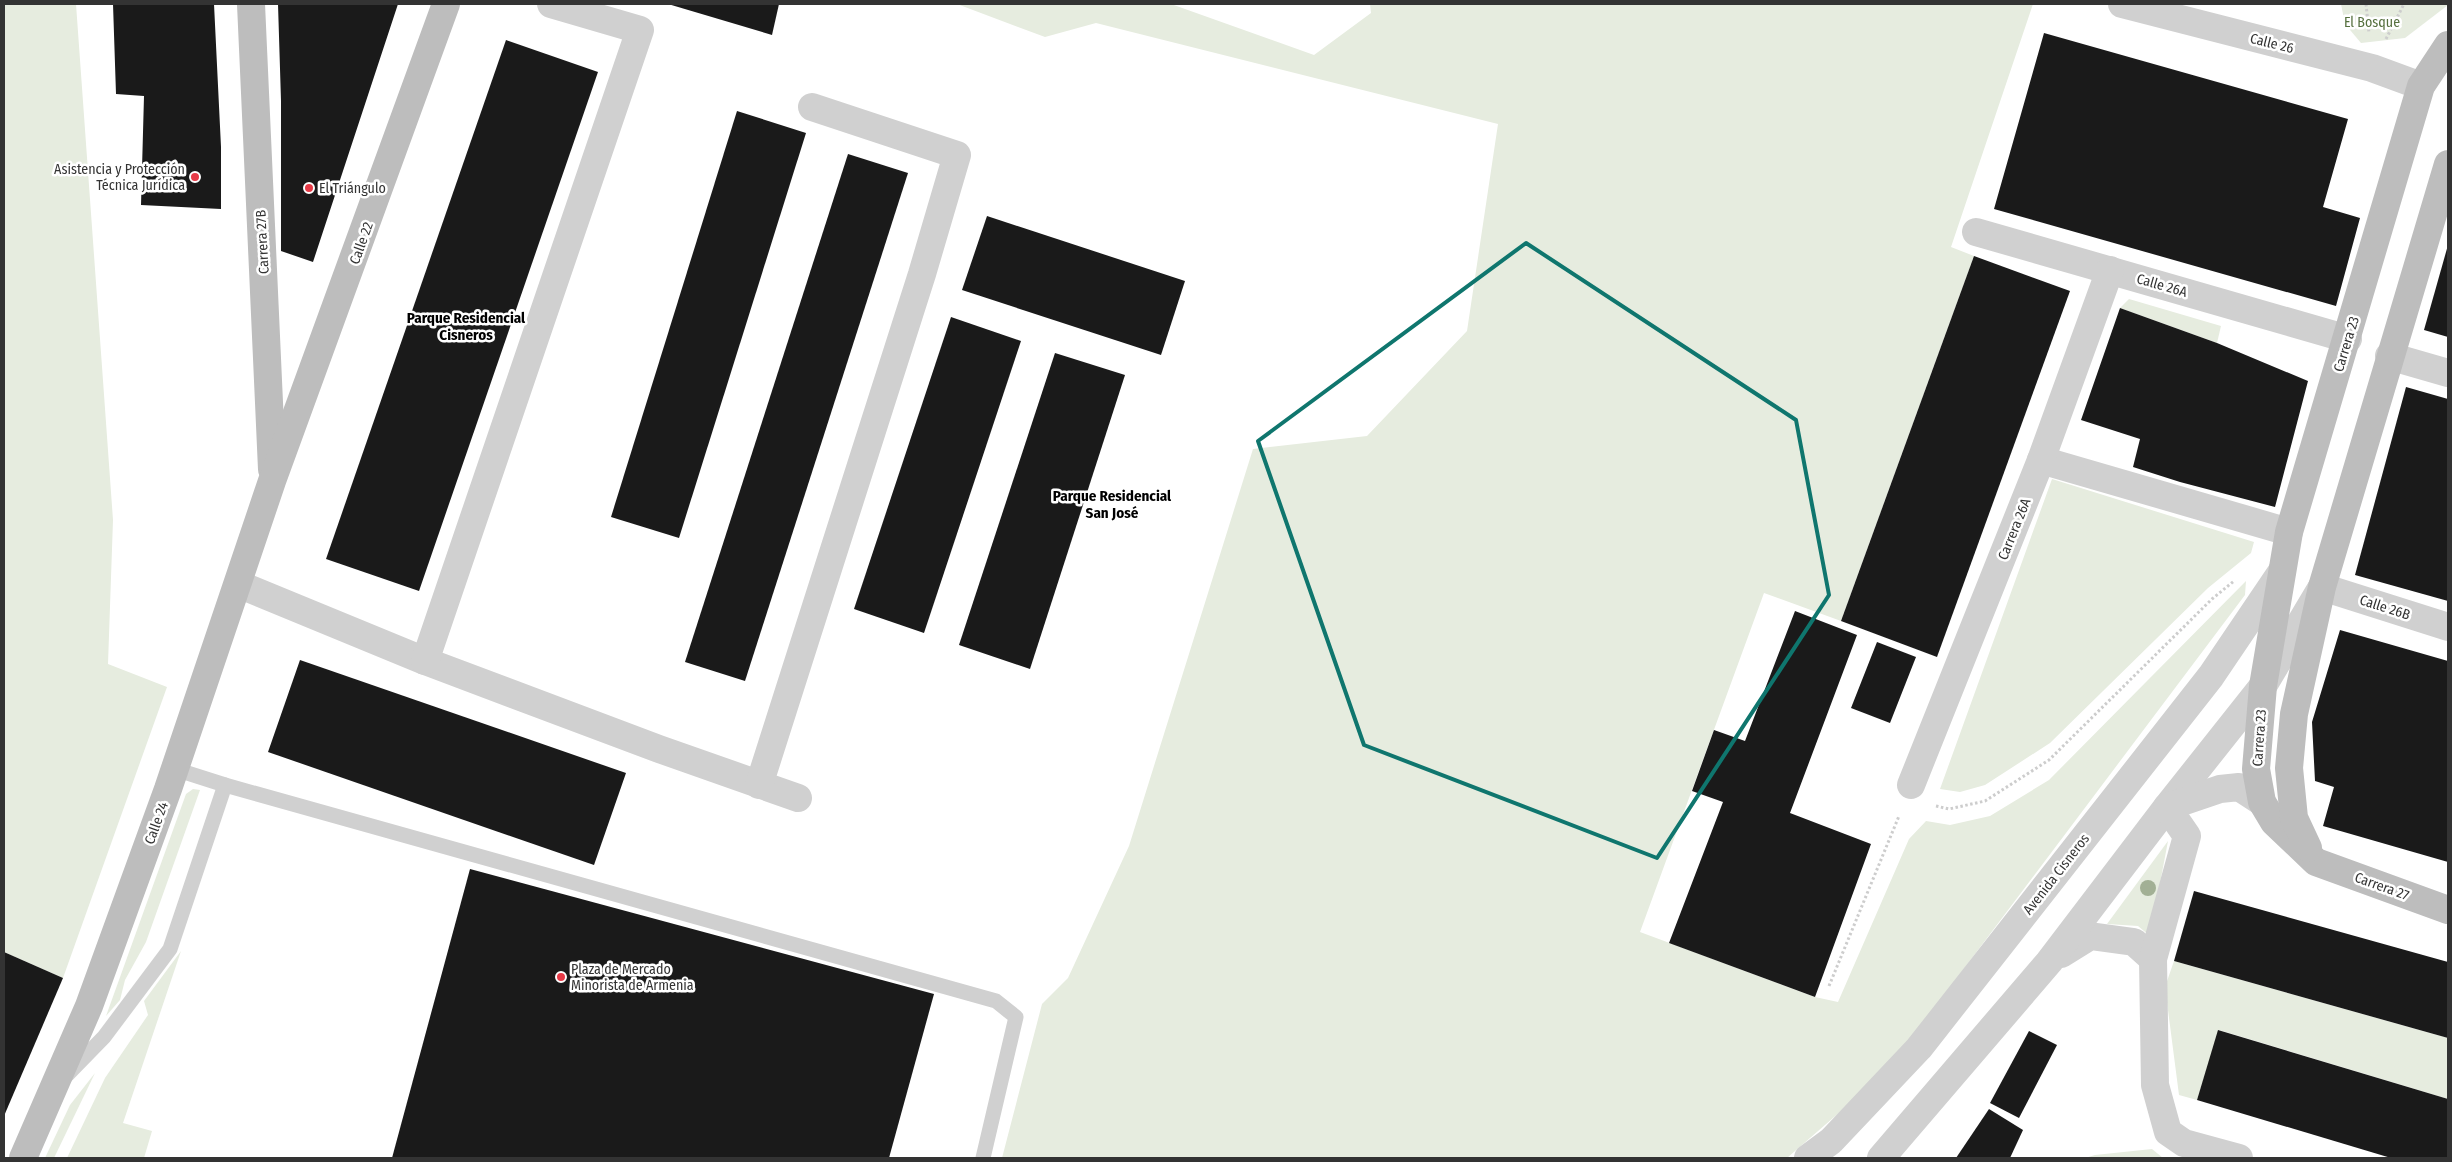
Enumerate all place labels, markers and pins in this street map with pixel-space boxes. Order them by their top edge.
place label: Asistencia y Protección Técnica Jurídica [54,161,185,194]
marker: Asistencia y Protección Técnica Jurídica [189,171,201,183]
place label: El Triángulo [319,180,386,197]
marker: El Triángulo [303,182,315,194]
place label: Plaza de Mercado Minorista de Armenia [571,961,694,994]
marker: Plaza de Mercado Minorista de Armenia [555,971,567,983]

